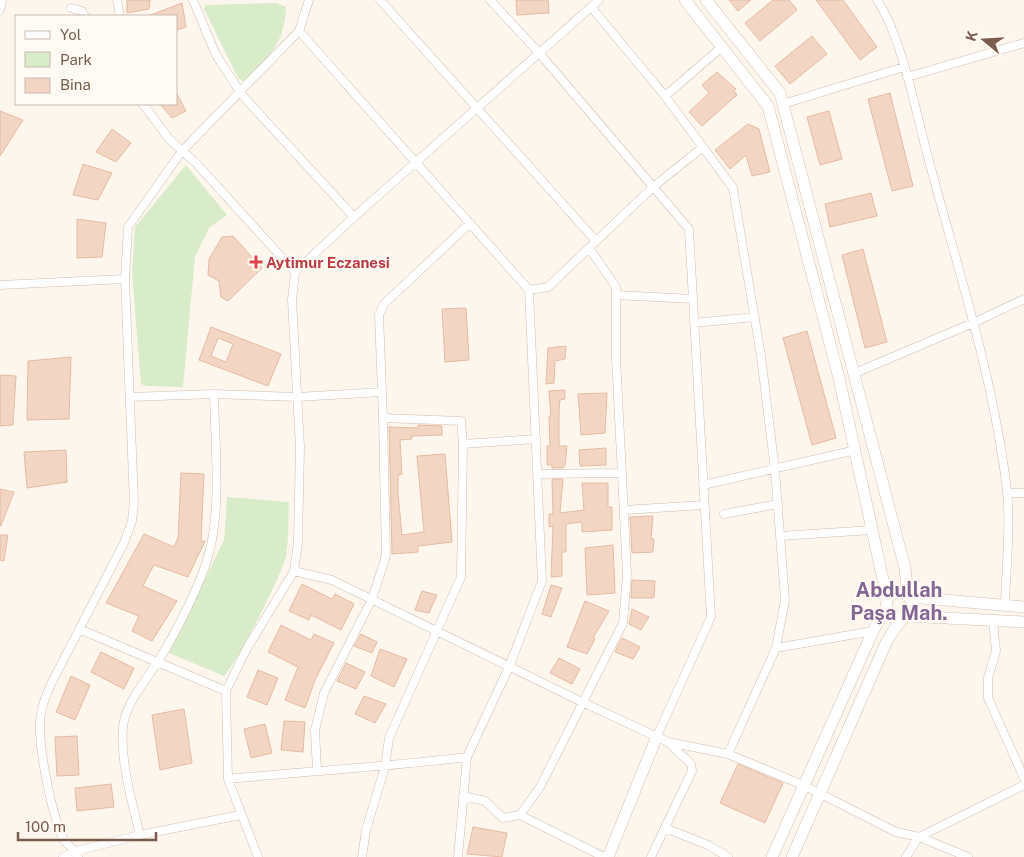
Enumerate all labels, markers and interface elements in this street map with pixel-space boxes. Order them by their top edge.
legend [15,15,178,105]
north arrow [959,15,1009,65]
text: Yol [60,26,81,43]
text: K [962,29,981,43]
text: Park [60,51,92,68]
text: Bina [60,76,91,93]
place label: Aytimur Eczanesi [266,254,390,271]
marker: Aytimur Eczanesi [250,256,262,268]
district label: Abdullah Paşa Mah. [850,578,948,625]
scale bar [18,810,155,842]
text: 100 m [25,818,66,835]

